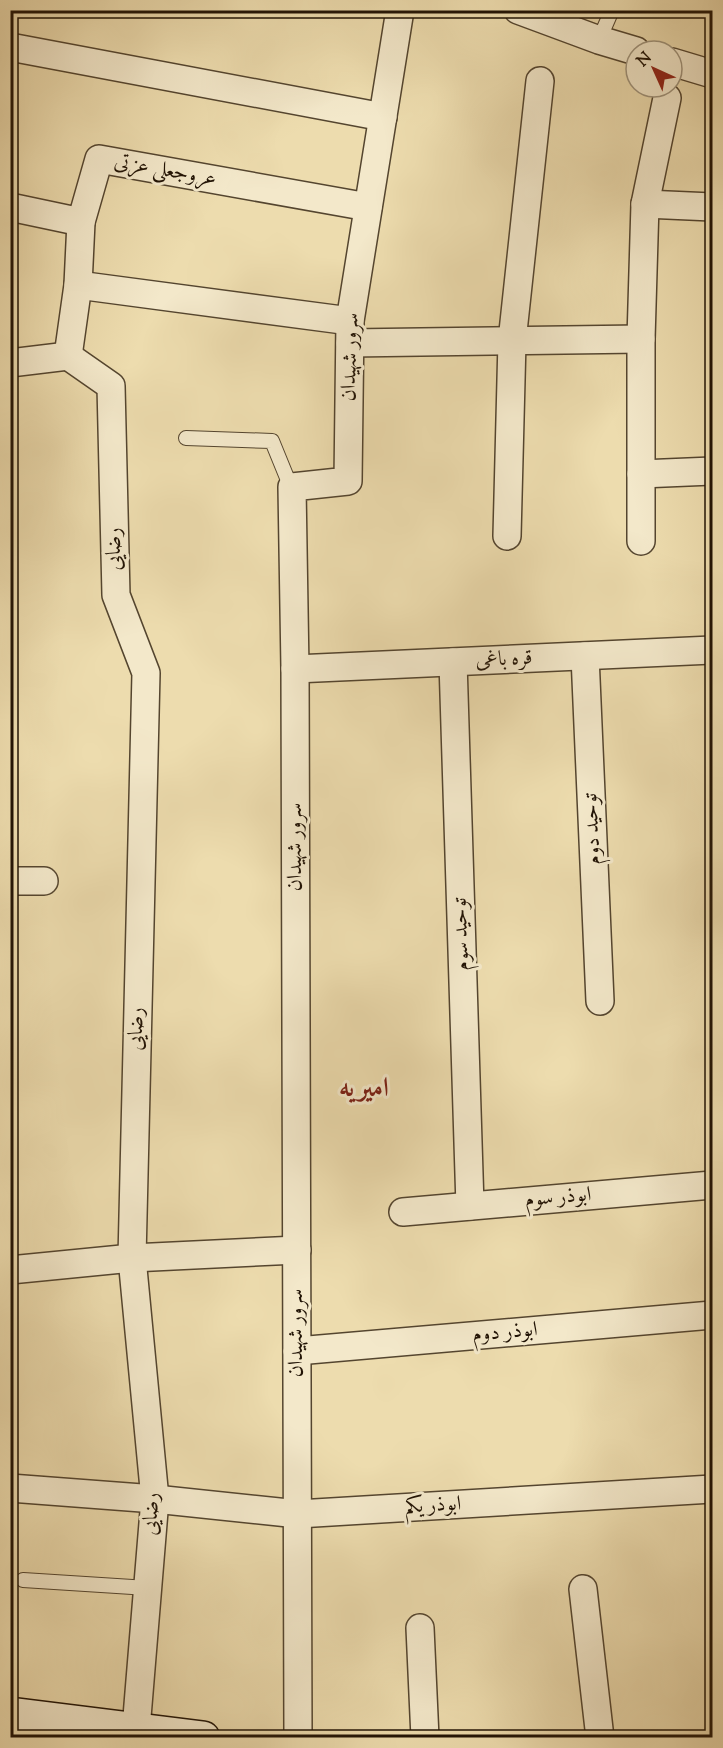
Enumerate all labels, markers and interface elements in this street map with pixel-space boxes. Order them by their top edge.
north arrow [624,39,684,99]
text: N [633,47,658,73]
street label: عروجعلی عزتی [111,147,219,195]
street label: سرور شهیدان [334,312,368,402]
street label: رضایی [100,527,130,571]
street label: قره باغی [475,644,533,676]
street label: توحید دوم [576,791,611,866]
street label: سرور شهیدان [281,803,311,891]
street label: توحید سوم [446,896,479,971]
street label: رضایی [122,1007,152,1051]
district label: امیریه [339,1070,389,1109]
street label: ابوذر سوم [523,1180,593,1217]
street label: سرور شهیدان [282,1289,312,1377]
street label: ابوذر دوم [471,1315,539,1352]
street label: ابوذر یکم [404,1490,462,1525]
street label: رضایی [136,1492,168,1536]

